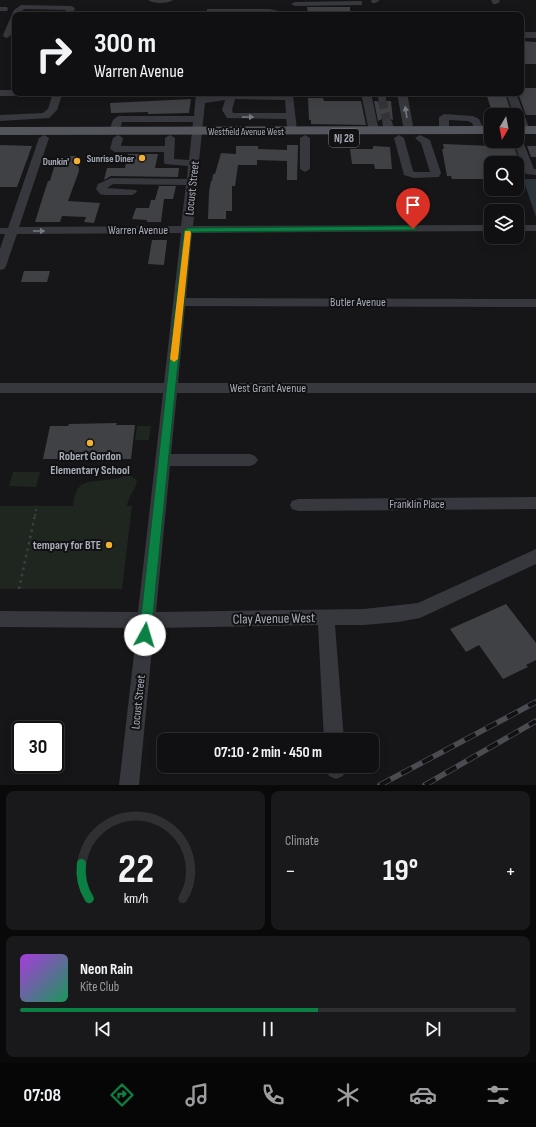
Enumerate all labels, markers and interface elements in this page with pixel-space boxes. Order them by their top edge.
text: 300 m [94,27,156,60]
icon: right [28,28,80,80]
text: Warren Avenue [94,61,184,82]
one-way arrow [403,106,409,118]
north arrow [484,108,524,148]
map controls [484,108,524,244]
one-way arrow [242,114,255,120]
street label: Westfield Avenue West [208,126,284,138]
road number: NJ 28 [329,129,359,147]
place label: Sunrise Diner [87,153,134,165]
marker: Sunrise Diner [137,153,147,163]
place label: Dunkin' [43,156,69,168]
marker: Dunkin' [72,156,82,166]
button: search [484,156,524,196]
street label: Locust Street [182,160,203,216]
pin [396,188,430,229]
icon: arrive [402,194,424,216]
button: layers [484,204,524,244]
street label: Warren Avenue [108,223,168,238]
one-way arrow [33,228,46,234]
street label: Butler Avenue [330,295,386,310]
street label: West Grant Avenue [230,381,306,396]
marker: Robert Gordon Elementary School [85,438,95,448]
place label: Robert Gordon Elementary School [50,449,130,478]
street label: Franklin Place [389,497,445,512]
place label: tempary for BTE [33,538,101,553]
marker: tempary for BTE [104,540,114,550]
street label: Clay Avenue West [233,609,315,628]
position arrow [124,614,166,656]
street label: Locust Street [128,674,149,730]
speed limit sign: 30 [12,721,64,773]
text: 07:10 · 2 min · 450 m [214,743,322,762]
text: Climate [285,833,319,849]
text: 22 [117,844,154,893]
text: 19° [383,853,418,889]
text: − [285,858,296,885]
text: + [505,858,516,885]
text: km/h [123,889,148,906]
text: Neon Rain [80,960,133,979]
text: Kite Club [80,979,119,995]
icon: previous [92,1018,114,1040]
icon: pause [257,1018,279,1040]
icon: next [422,1018,444,1040]
icon: directions [108,1081,136,1109]
icon: music [183,1081,211,1109]
icon: phone [259,1081,287,1109]
icon: climate [334,1081,362,1109]
icon: car [409,1081,437,1109]
icon: filters [484,1081,512,1109]
text: 07:08 [24,1085,61,1106]

